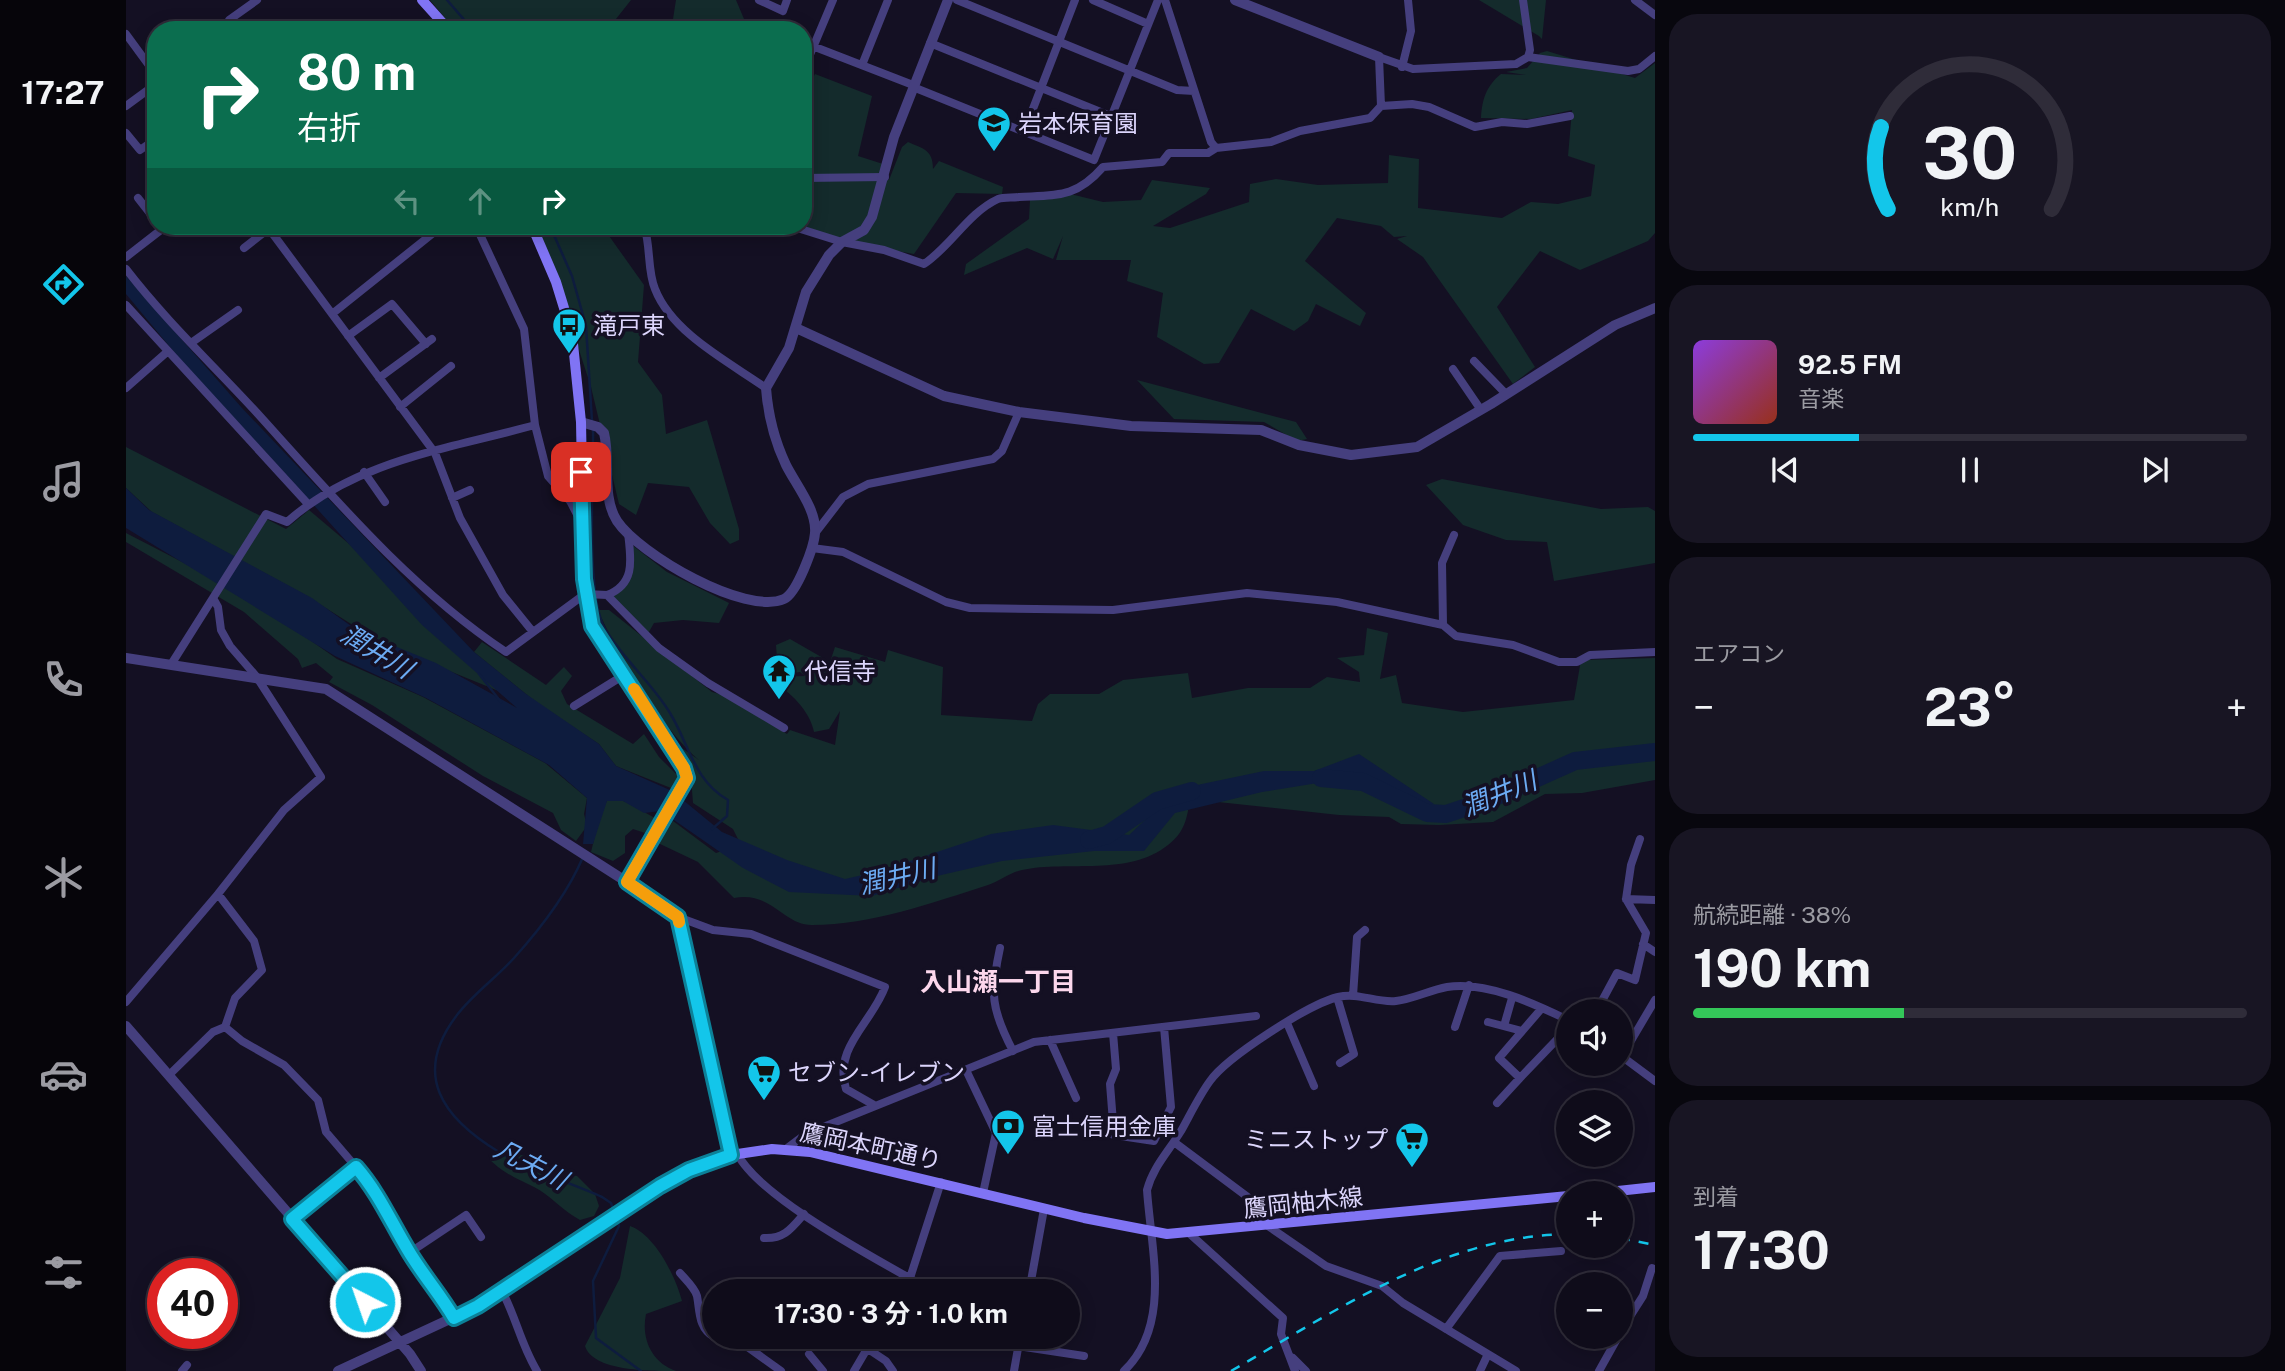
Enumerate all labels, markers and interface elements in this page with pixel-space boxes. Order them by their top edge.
text: 80 m [297,43,416,101]
icon: right [182,49,273,140]
text: 17:27 [21,74,105,111]
school or university icon: 岩本保育園 [975,104,1013,153]
text: 右折 [297,109,361,146]
place label: 岩本保育園 [1018,109,1138,137]
text: 30 [1922,110,2018,195]
icon: left [388,182,426,220]
icon: ahead [461,182,499,220]
icon: right [534,182,572,220]
text: km/h [1941,192,1999,222]
icon: directions [39,260,88,309]
bus stop icon: 滝戸東 [550,306,588,355]
place label: 滝戸東 [593,311,665,339]
text: 92.5 FM [1798,349,1902,380]
text: 音楽 [1798,385,1844,412]
pin [551,442,611,502]
icon: previous [1766,451,1804,489]
icon: pause [1951,451,1989,489]
icon: next [2136,451,2174,489]
icon: arrive [562,453,600,491]
icon: music [39,457,88,506]
water label: 潤井川 [336,618,421,686]
text: エアコン [1693,640,1785,667]
temple icon: 代信寺 [760,652,798,701]
icon: phone [39,655,88,704]
place label: 代信寺 [804,657,876,685]
text: 23° [1924,677,2016,738]
text: − [1693,685,1714,730]
text: + [2226,685,2247,730]
water label: 潤井川 [1457,763,1544,822]
water label: 潤井川 [856,851,941,900]
icon: climate [39,853,88,902]
text: 航続距離 · 38% [1693,901,1851,928]
text: 190 km [1693,938,1871,999]
district label: 入山瀬一丁目 [920,966,1076,997]
map controls [1556,999,1633,1349]
button: sound [1556,999,1633,1076]
icon: car [39,1050,88,1099]
supermarket icon: セブン-イレブン [745,1053,783,1102]
place label: セブン-イレブン [788,1058,965,1086]
button: layers [1556,1090,1633,1167]
bank icon: 富士信用金庫 [989,1107,1027,1156]
place label: 富士信用金庫 [1032,1112,1176,1140]
street label: 鷹岡本町通り [798,1117,944,1175]
supermarket icon: ミニストップ [1393,1120,1431,1169]
place label: ミニストップ [1244,1125,1388,1153]
water label: 凡夫川 [489,1132,575,1197]
button: + [1556,1181,1633,1258]
street label: 鷹岡柚木線 [1242,1182,1364,1222]
text: 到着 [1693,1183,1739,1210]
text: 17:30 [1693,1220,1830,1281]
icon: filters [39,1248,88,1297]
speed limit sign: 40 [147,1258,238,1349]
position arrow [328,1265,402,1339]
button: − [1556,1272,1633,1349]
text: 17:30 · 3 分 · 1.0 km [774,1298,1008,1329]

